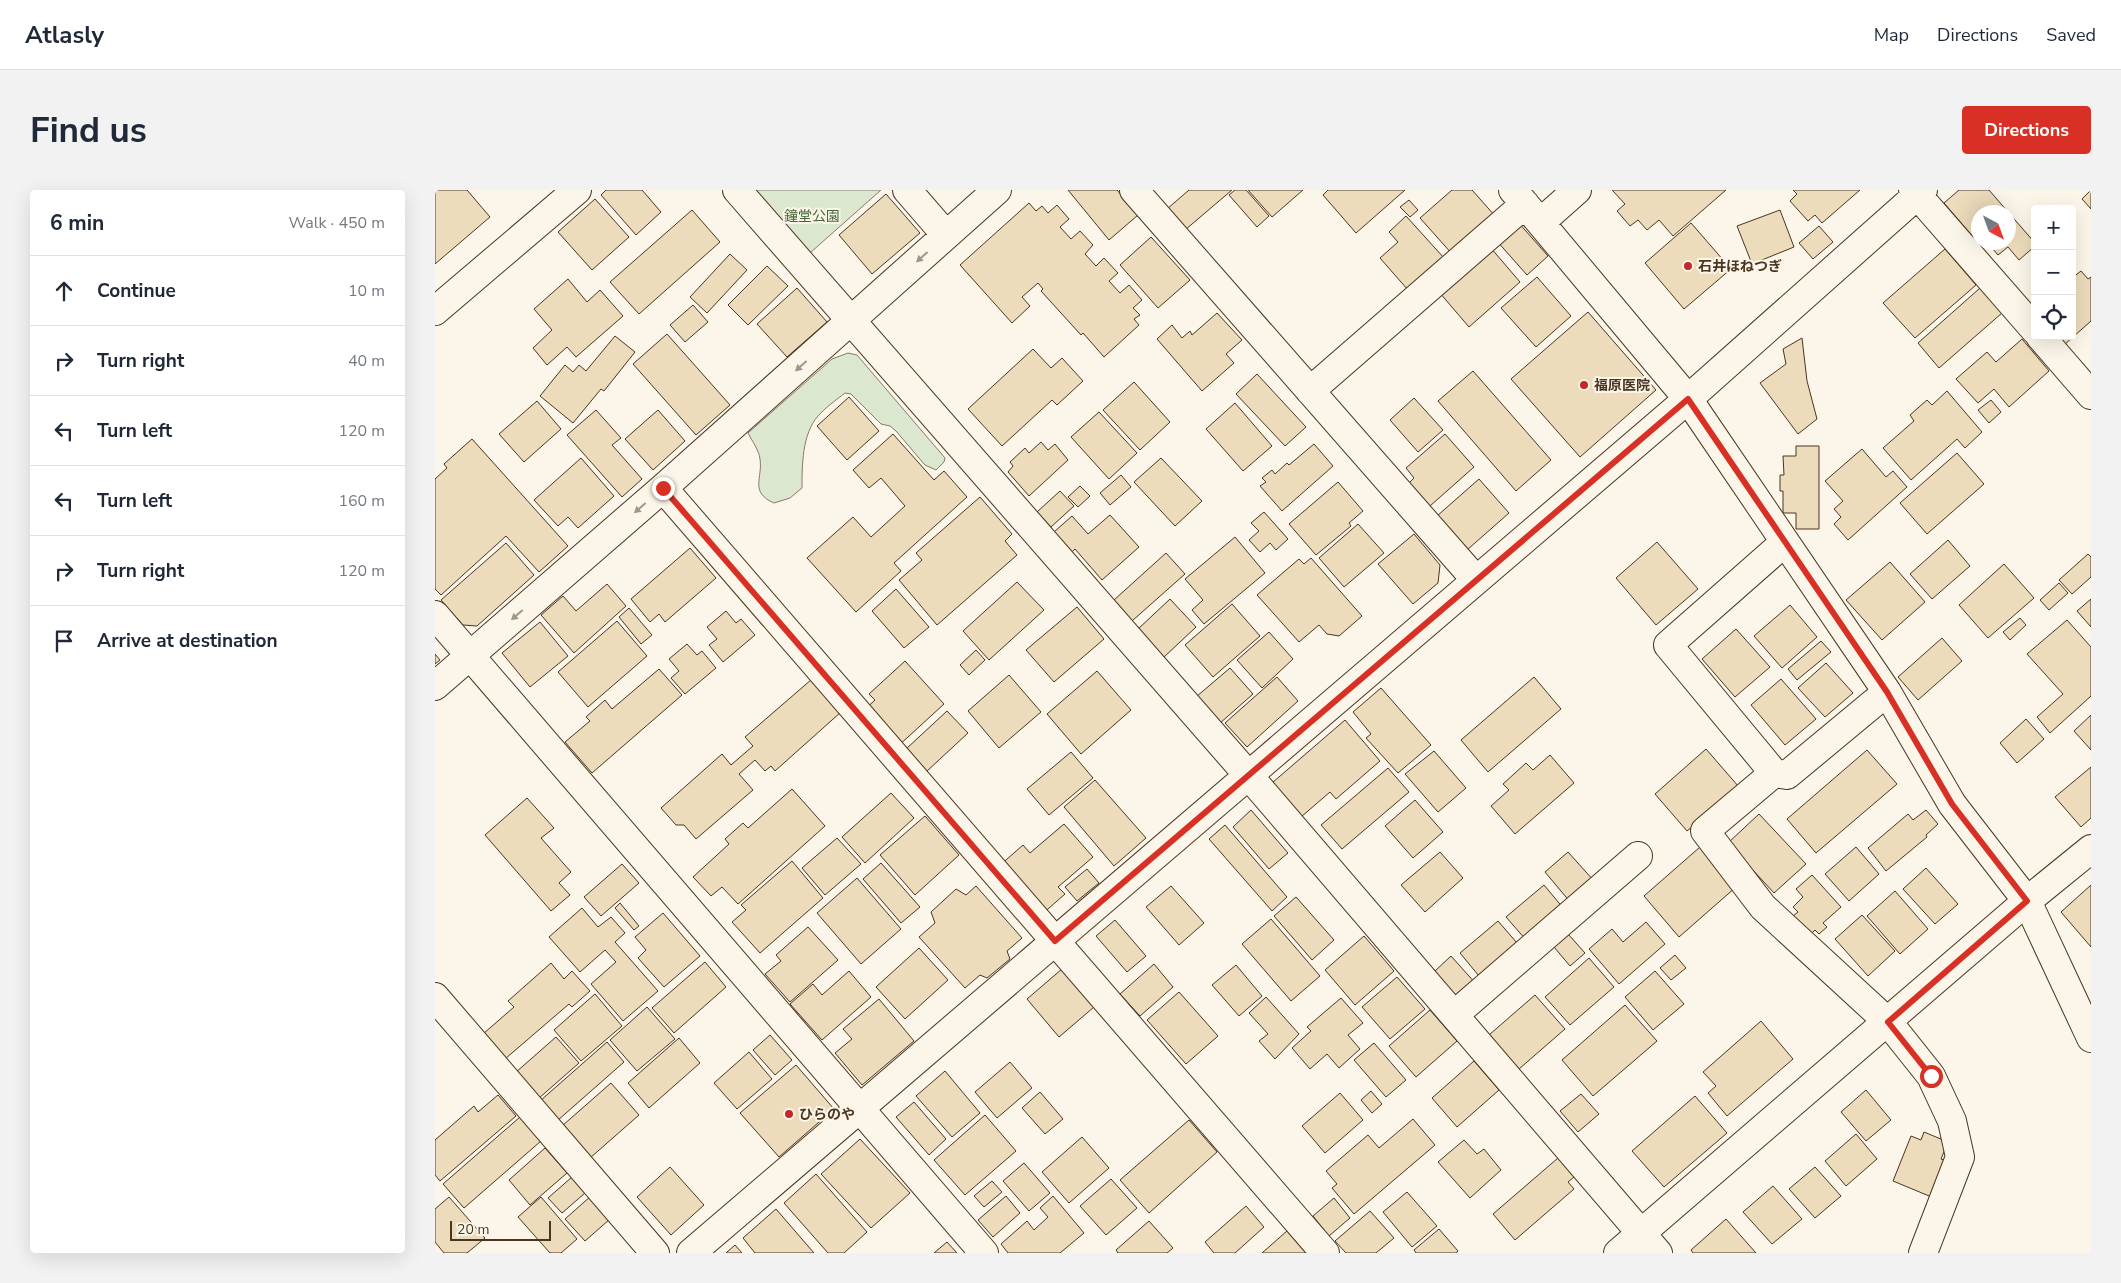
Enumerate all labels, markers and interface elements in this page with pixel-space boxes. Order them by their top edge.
text: Atlasly [25,19,104,51]
text: Map [1874,23,1909,47]
text: Directions [1937,23,2018,47]
text: Saved [2046,23,2096,47]
button: Directions [1962,106,2091,154]
text: Find us [30,107,147,154]
north arrow [1971,205,2016,250]
map controls [2031,205,2076,340]
button: + [2031,205,2076,250]
park label: 鐘堂公園 [784,207,840,226]
text: 6 min [50,209,104,237]
text: Walk · 450 m [289,212,385,234]
button: − [2031,250,2076,295]
one-way arrow [916,251,928,263]
place label: 石井ほねつぎ [1698,257,1782,276]
marker: 石井ほねつぎ [1682,260,1694,272]
icon: ahead [50,277,78,305]
text: Continue [97,278,176,304]
text: 10 m [348,280,385,302]
button: locate [2031,295,2076,340]
icon: right [50,347,78,375]
text: Turn right [97,348,184,374]
text: 40 m [348,350,385,372]
one-way arrow [795,360,807,372]
place label: 福原医院 [1594,376,1650,395]
marker: 福原医院 [1578,379,1590,391]
icon: left [50,417,78,445]
text: Turn left [97,418,172,444]
text: 120 m [338,420,385,442]
route end [652,477,675,500]
icon: left [50,487,78,515]
text: Turn left [97,488,172,514]
text: 160 m [338,490,385,512]
one-way arrow [633,503,646,514]
icon: right [50,557,78,585]
text: Turn right [97,558,184,584]
text: 120 m [338,560,385,582]
one-way arrow [512,609,524,621]
icon: arrive [50,627,78,655]
text: Arrive at destination [97,628,278,654]
route start [1920,1065,1943,1088]
place label: ひらのや [799,1105,855,1124]
marker: ひらのや [783,1108,795,1120]
scale bar [450,1218,551,1241]
text: 20 m [457,1220,489,1239]

